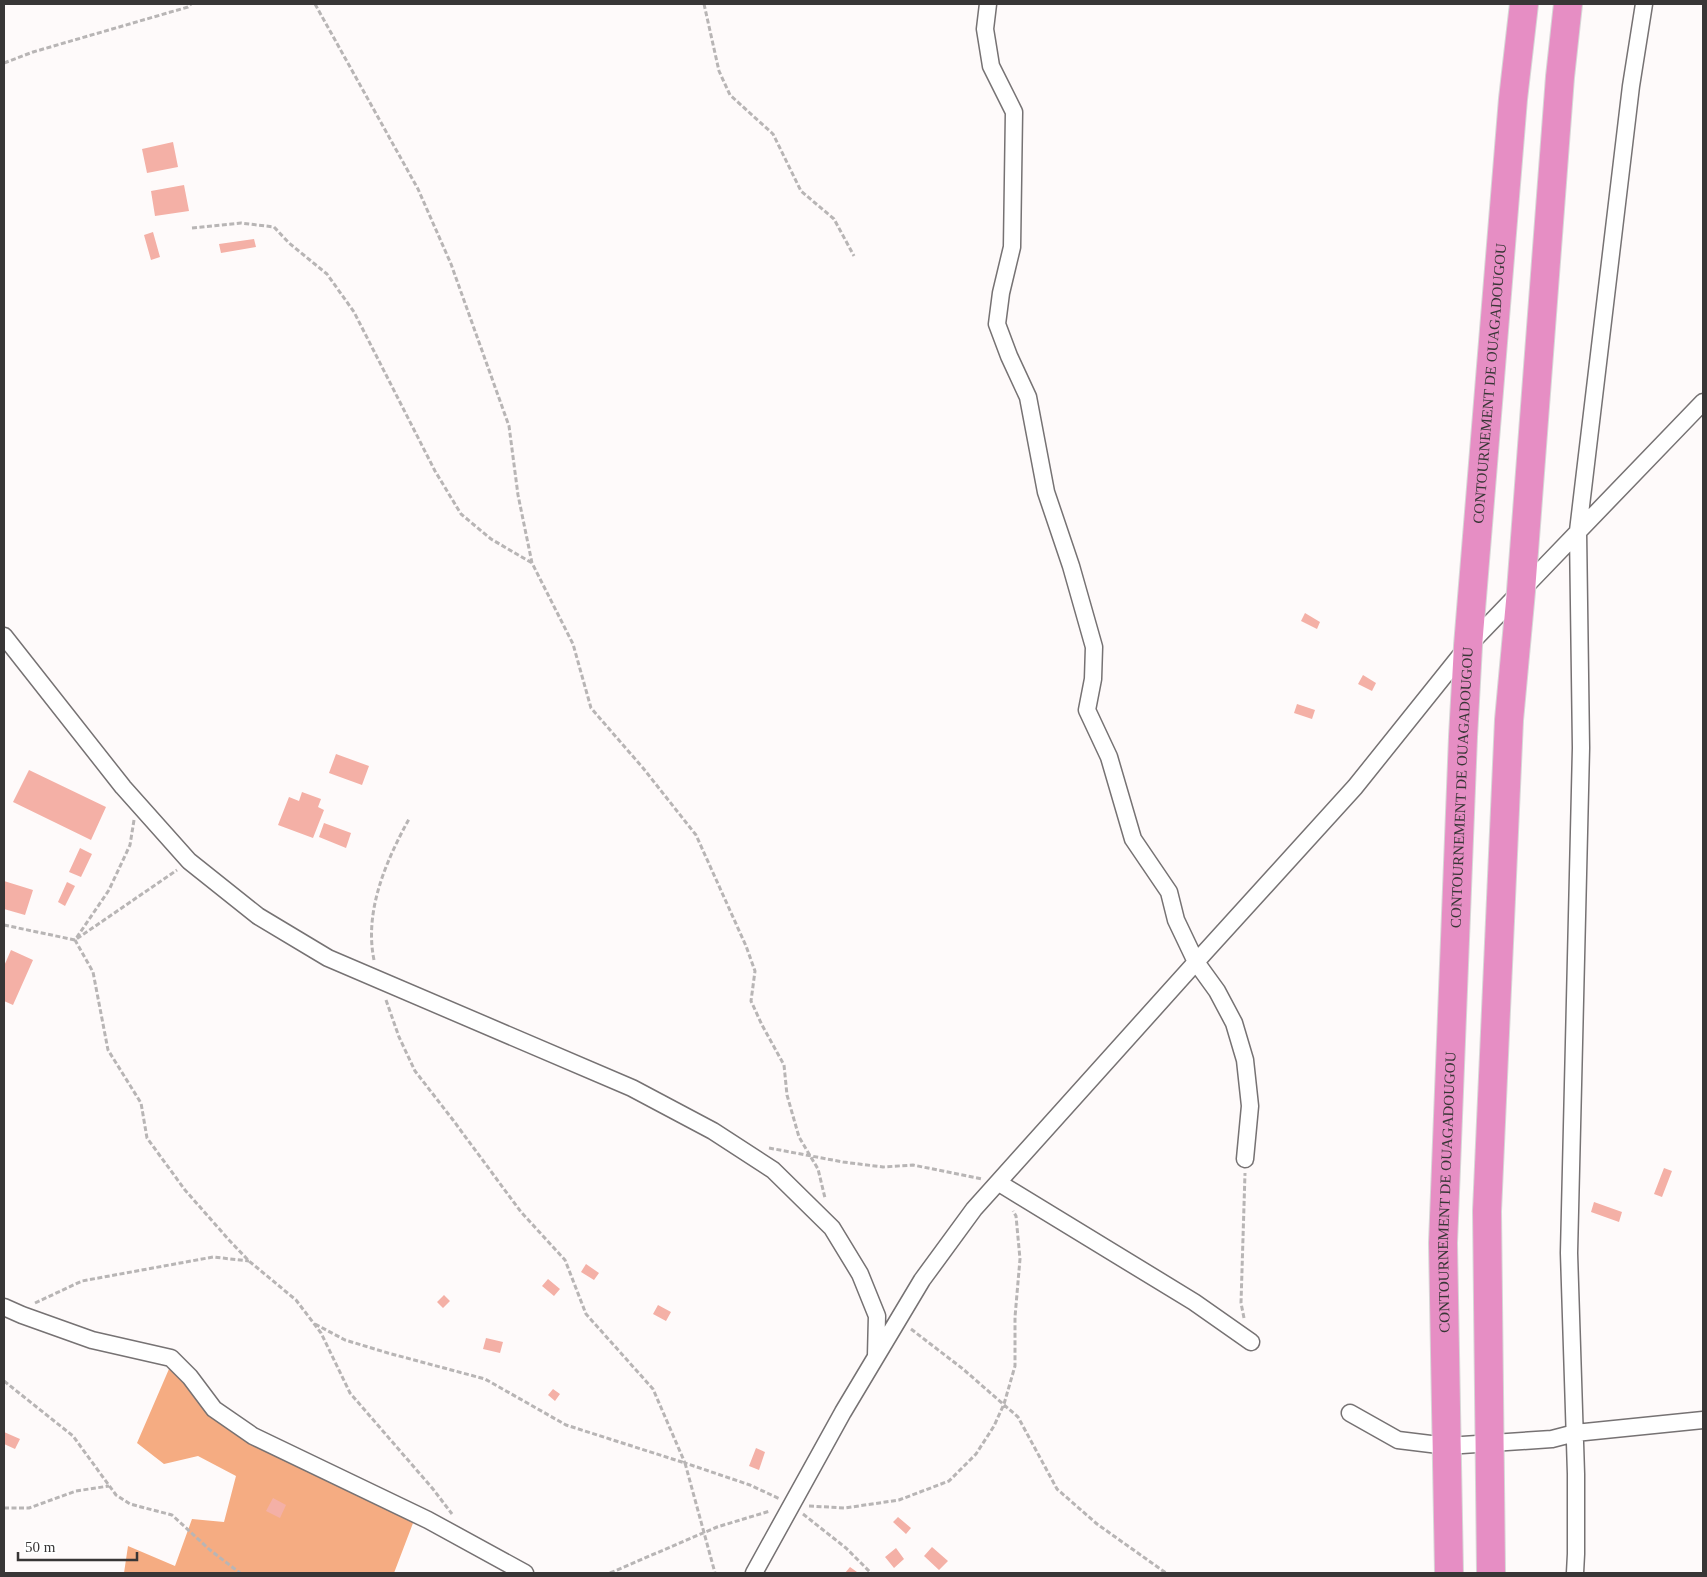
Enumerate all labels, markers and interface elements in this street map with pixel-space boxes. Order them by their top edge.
street label: CONTOURNEMENT DE OUAGADOUGOU [1470,242,1509,524]
street label: CONTOURNEMENT DE OUAGADOUGOU [1447,646,1476,928]
street label: CONTOURNEMENT DE OUAGADOUGOU [1435,1051,1459,1333]
scale bar [18,1530,136,1562]
text: 50 m [25,1539,56,1555]

